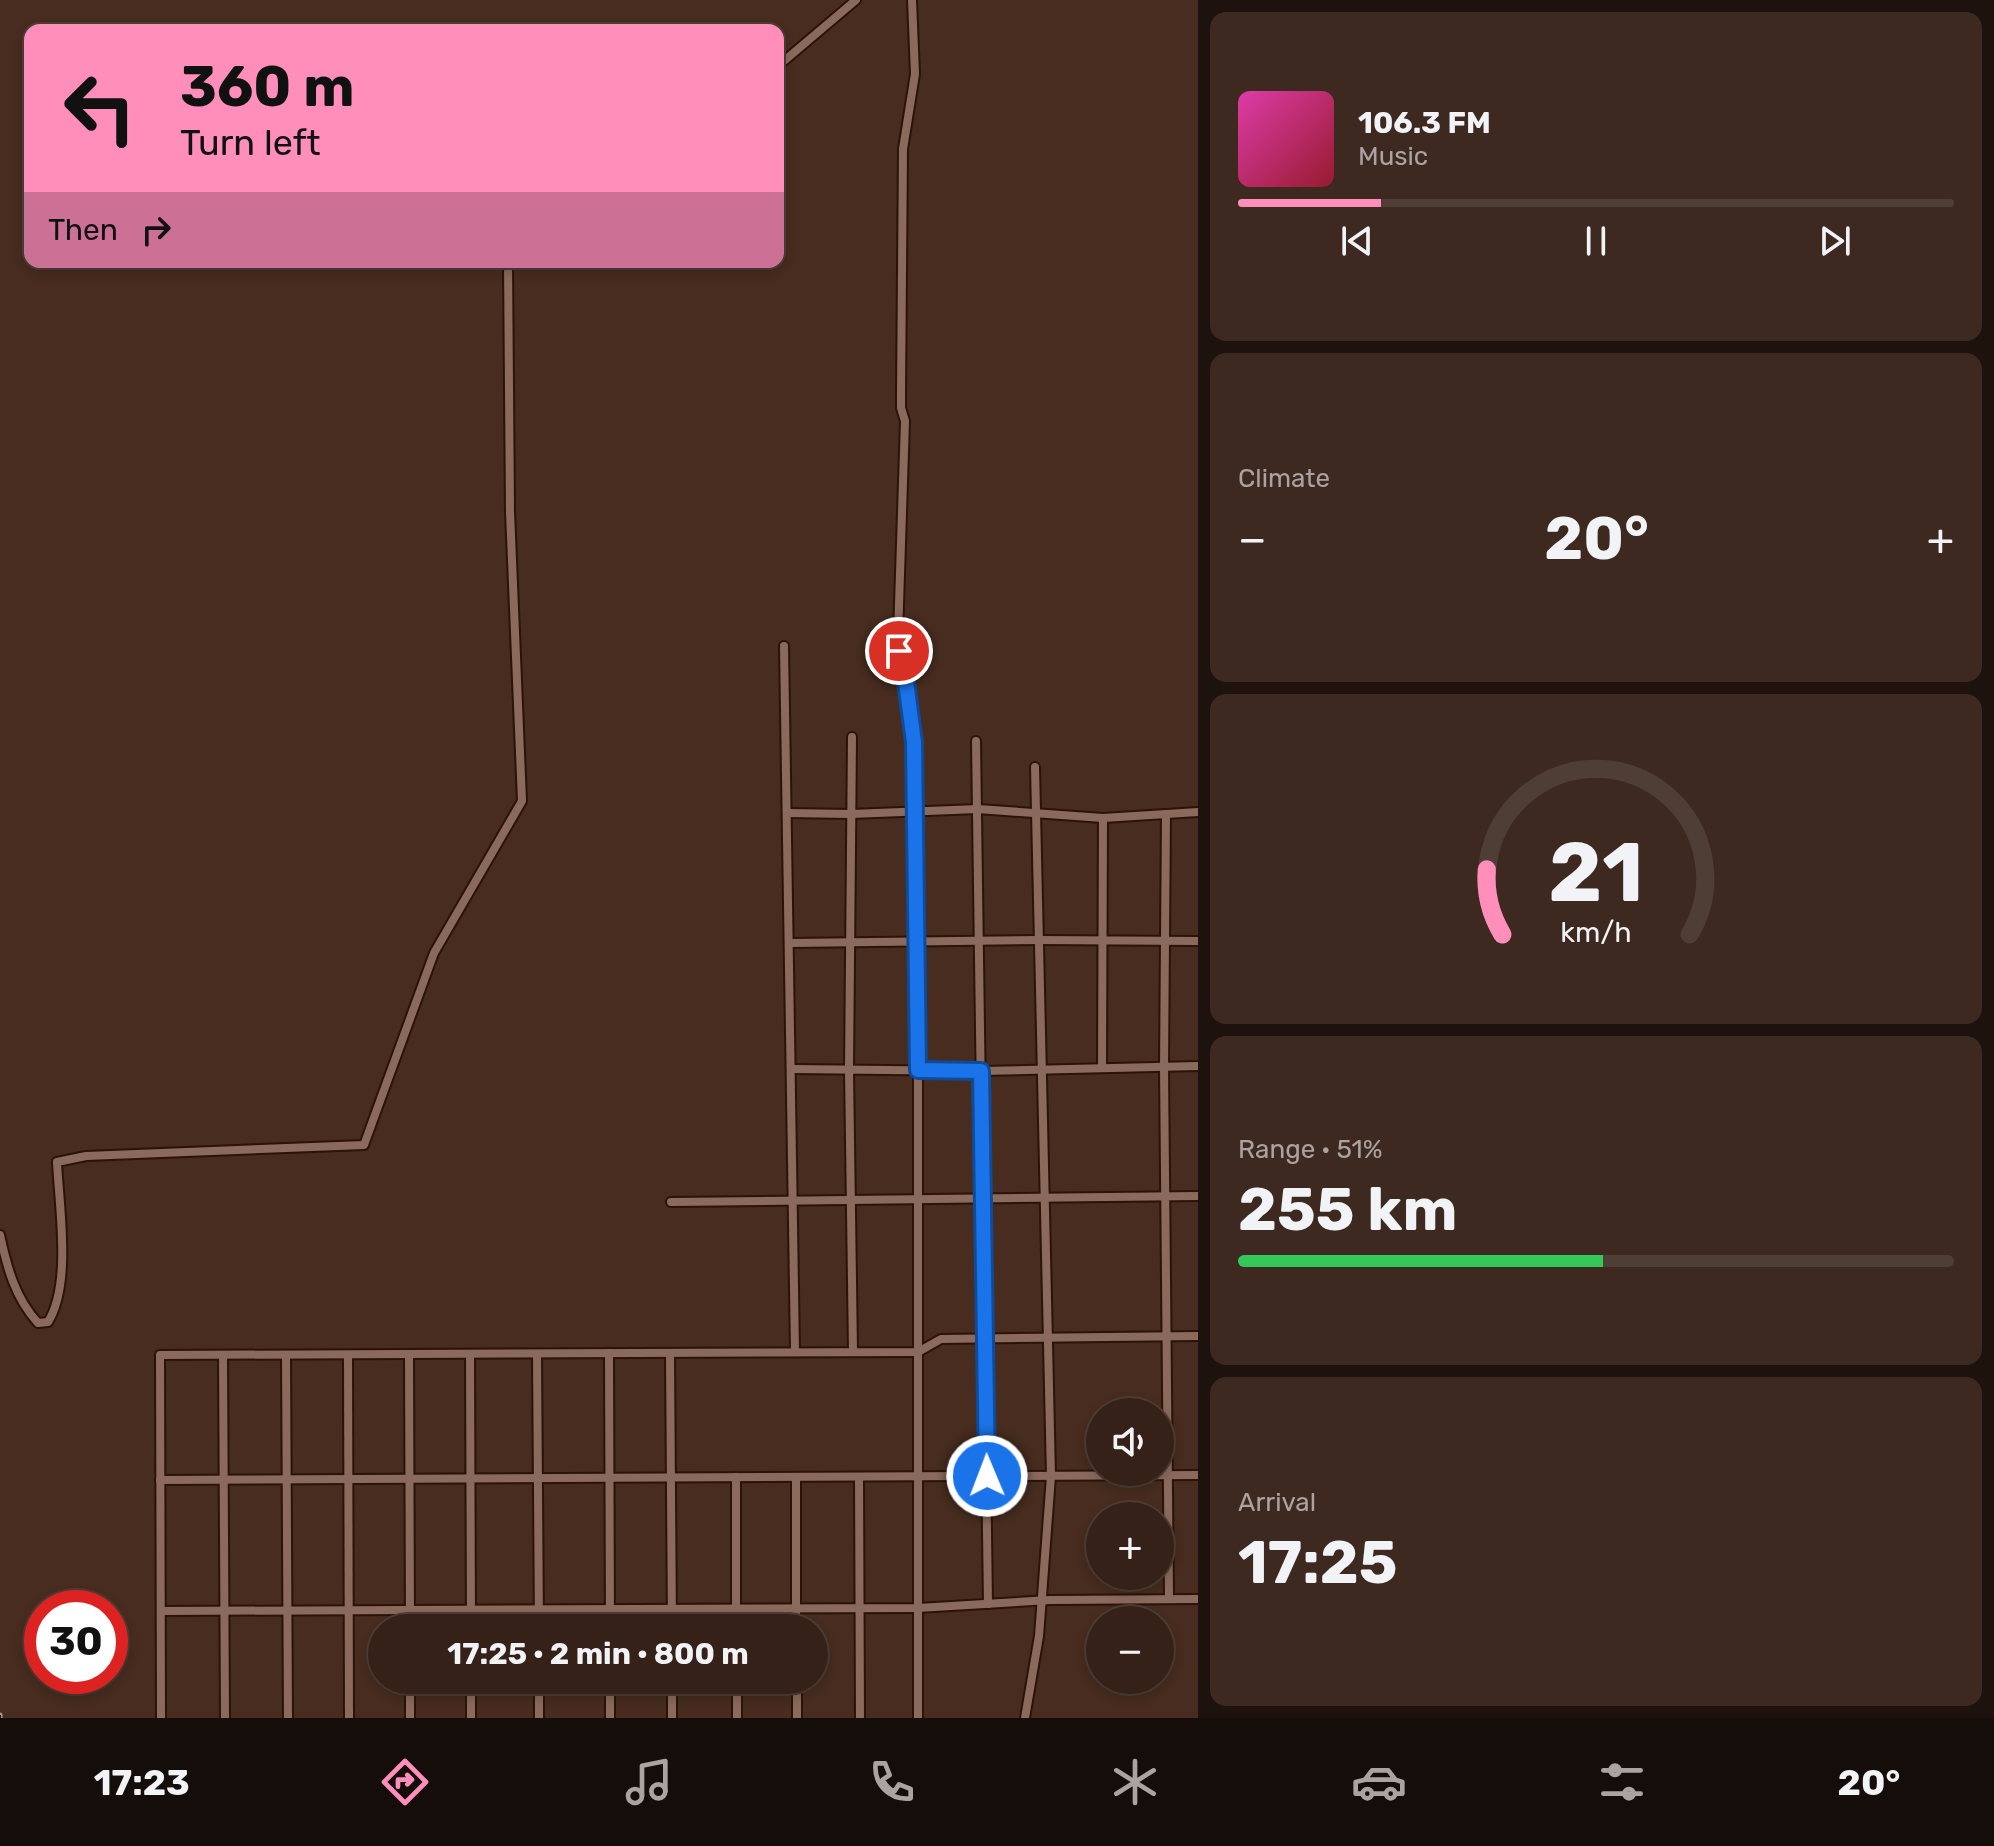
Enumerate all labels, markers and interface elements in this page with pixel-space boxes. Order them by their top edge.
text: 360 m [180,54,355,120]
icon: left [48,56,152,160]
text: 106.3 FM [1358,105,1491,141]
text: Turn left [180,121,321,164]
text: Music [1358,141,1428,172]
icon: right [134,208,178,252]
text: Then [48,212,118,248]
icon: previous [1335,219,1379,263]
icon: pause [1574,219,1618,263]
icon: next [1813,219,1857,263]
text: Climate [1238,463,1330,494]
text: 20° [1544,503,1649,574]
text: − [1238,513,1267,565]
text: + [1927,513,1954,565]
pin [865,617,933,685]
icon: arrive [877,629,921,673]
text: 21 [1548,823,1644,922]
text: km/h [1560,915,1632,949]
text: Range · 51% [1238,1134,1383,1165]
text: 255 km [1238,1174,1457,1245]
map controls [1086,1398,1174,1694]
button: sound [1086,1398,1174,1486]
position arrow [945,1434,1029,1518]
text: Arrival [1238,1487,1316,1518]
button: + [1086,1502,1174,1590]
text: 17:25 [1238,1527,1397,1598]
speed limit sign: 30 [24,1590,128,1694]
button: − [1086,1606,1174,1694]
text: 17:25 · 2 min · 800 m [447,1636,749,1672]
icon: directions [377,1754,433,1810]
icon: music [621,1754,677,1810]
icon: phone [864,1754,920,1810]
icon: climate [1107,1754,1163,1810]
icon: car [1351,1754,1407,1810]
icon: filters [1594,1754,1650,1810]
text: 17:23 [94,1761,190,1804]
text: 20° [1838,1761,1900,1804]

